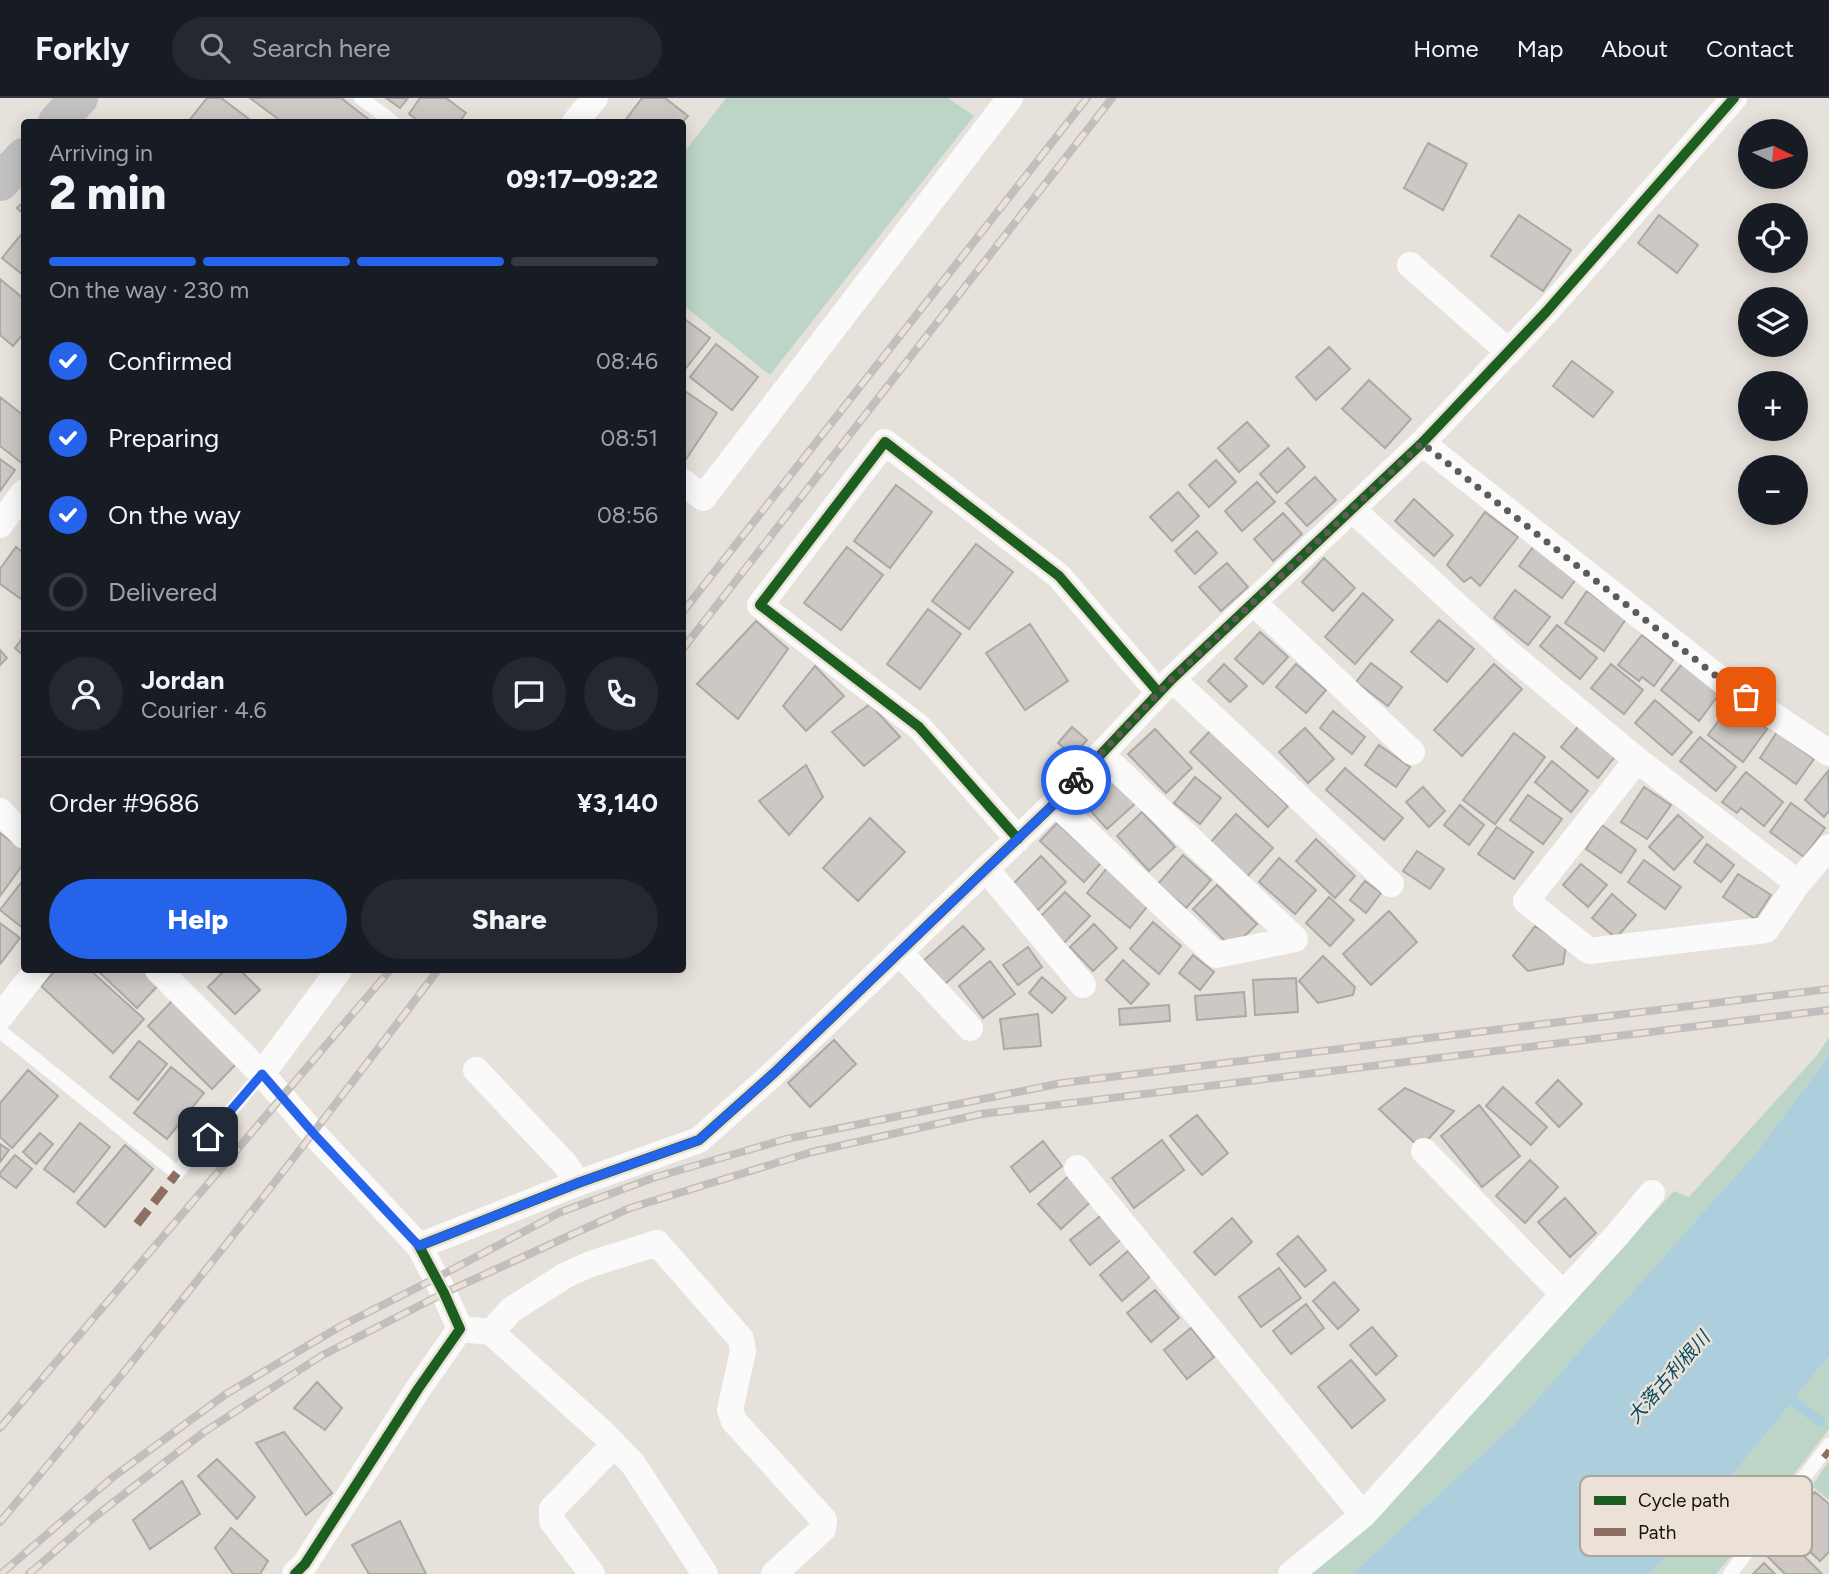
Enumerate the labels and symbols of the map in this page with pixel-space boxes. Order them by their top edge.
north arrow [1738,119,1808,189]
pin [1716,667,1776,727]
courier [1041,745,1111,815]
pin [178,1107,238,1167]
water label: 大落古利根川 [1622,1325,1716,1428]
legend [1580,1476,1812,1556]
text: Cycle path [1638,1489,1730,1512]
text: Path [1638,1521,1676,1544]

